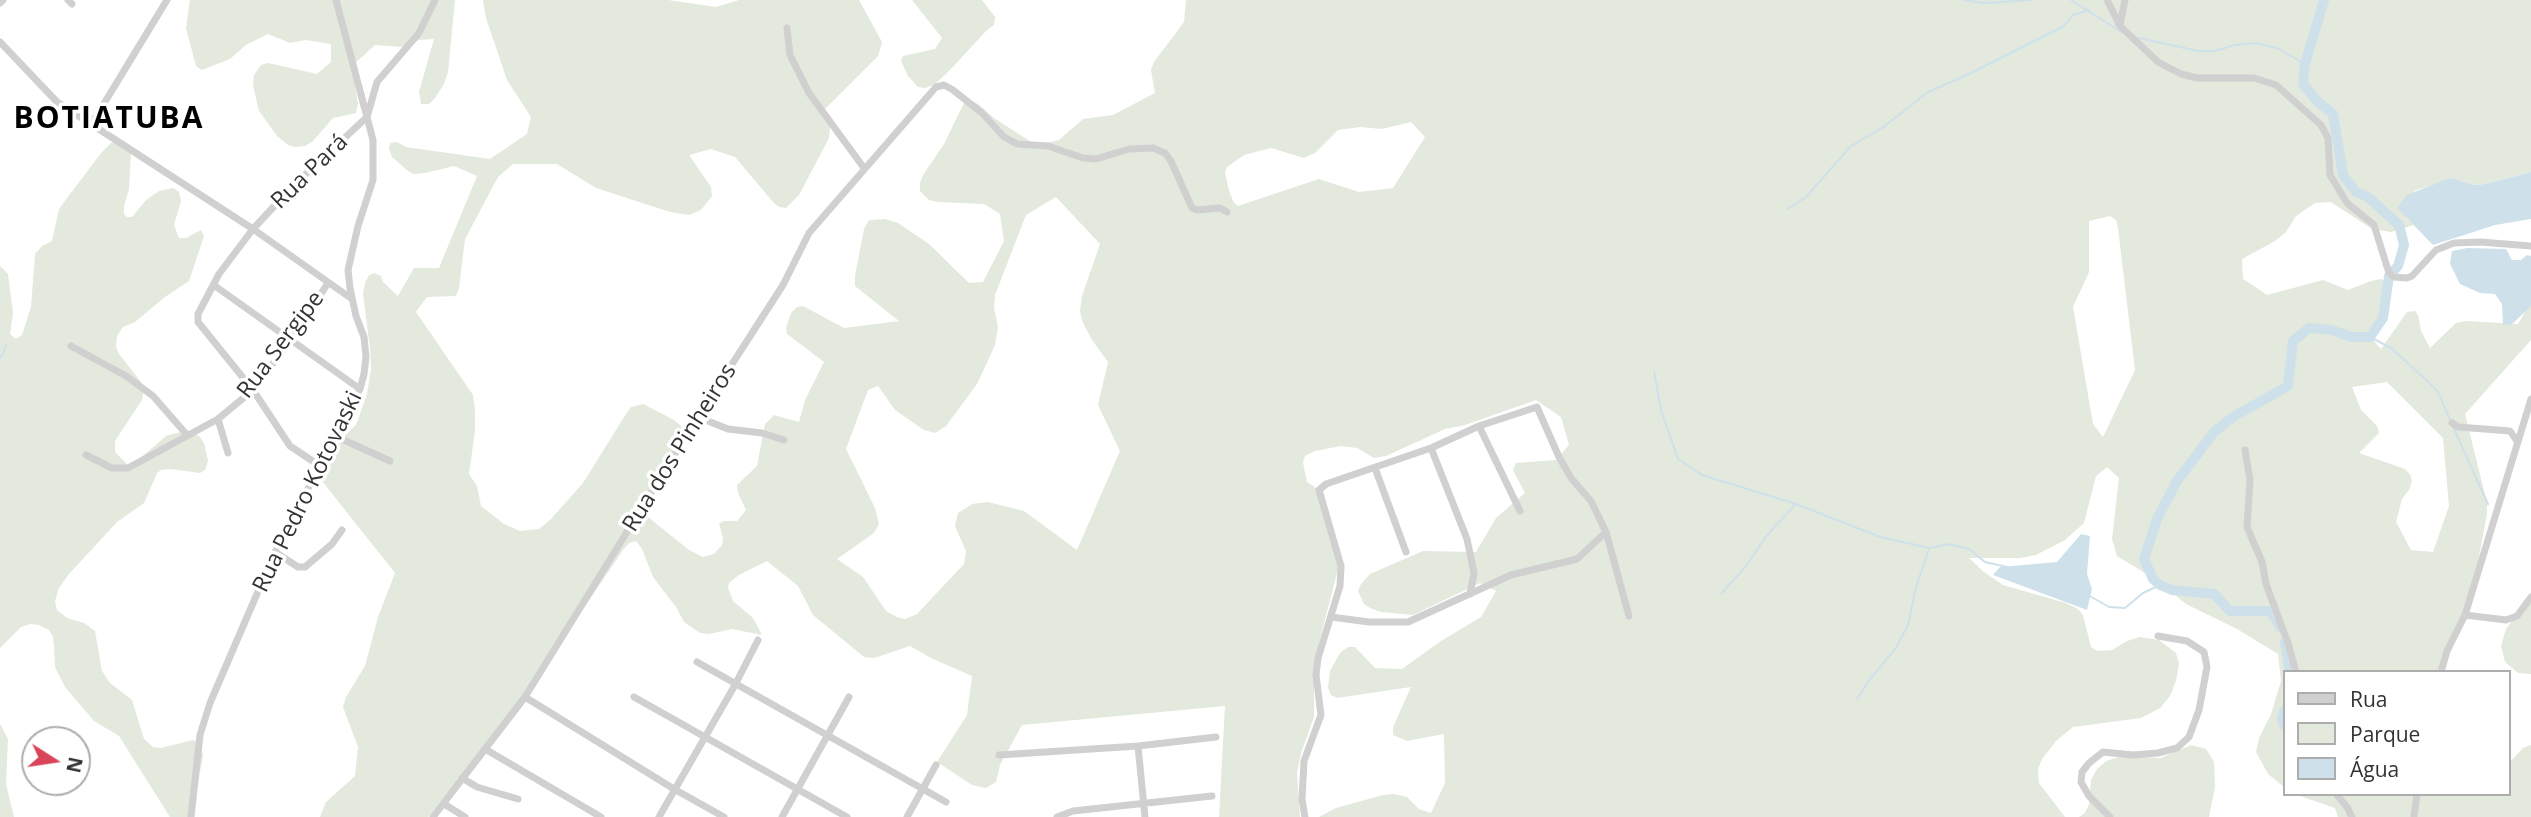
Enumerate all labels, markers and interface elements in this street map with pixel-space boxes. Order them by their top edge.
district label: BOTIATUBA [15,101,203,137]
street label: Rua Pará [266,129,354,215]
street label: Rua Sergipe [232,286,330,404]
street label: Rua dos Pinheiros [617,359,743,537]
street label: Rua Pedro Kotovaski [247,387,369,597]
legend [2282,670,2510,796]
text: Rua [2350,685,2388,713]
text: Parque [2350,720,2420,748]
north arrow [21,726,91,796]
text: N [60,755,89,775]
text: Água [2350,755,2399,783]

